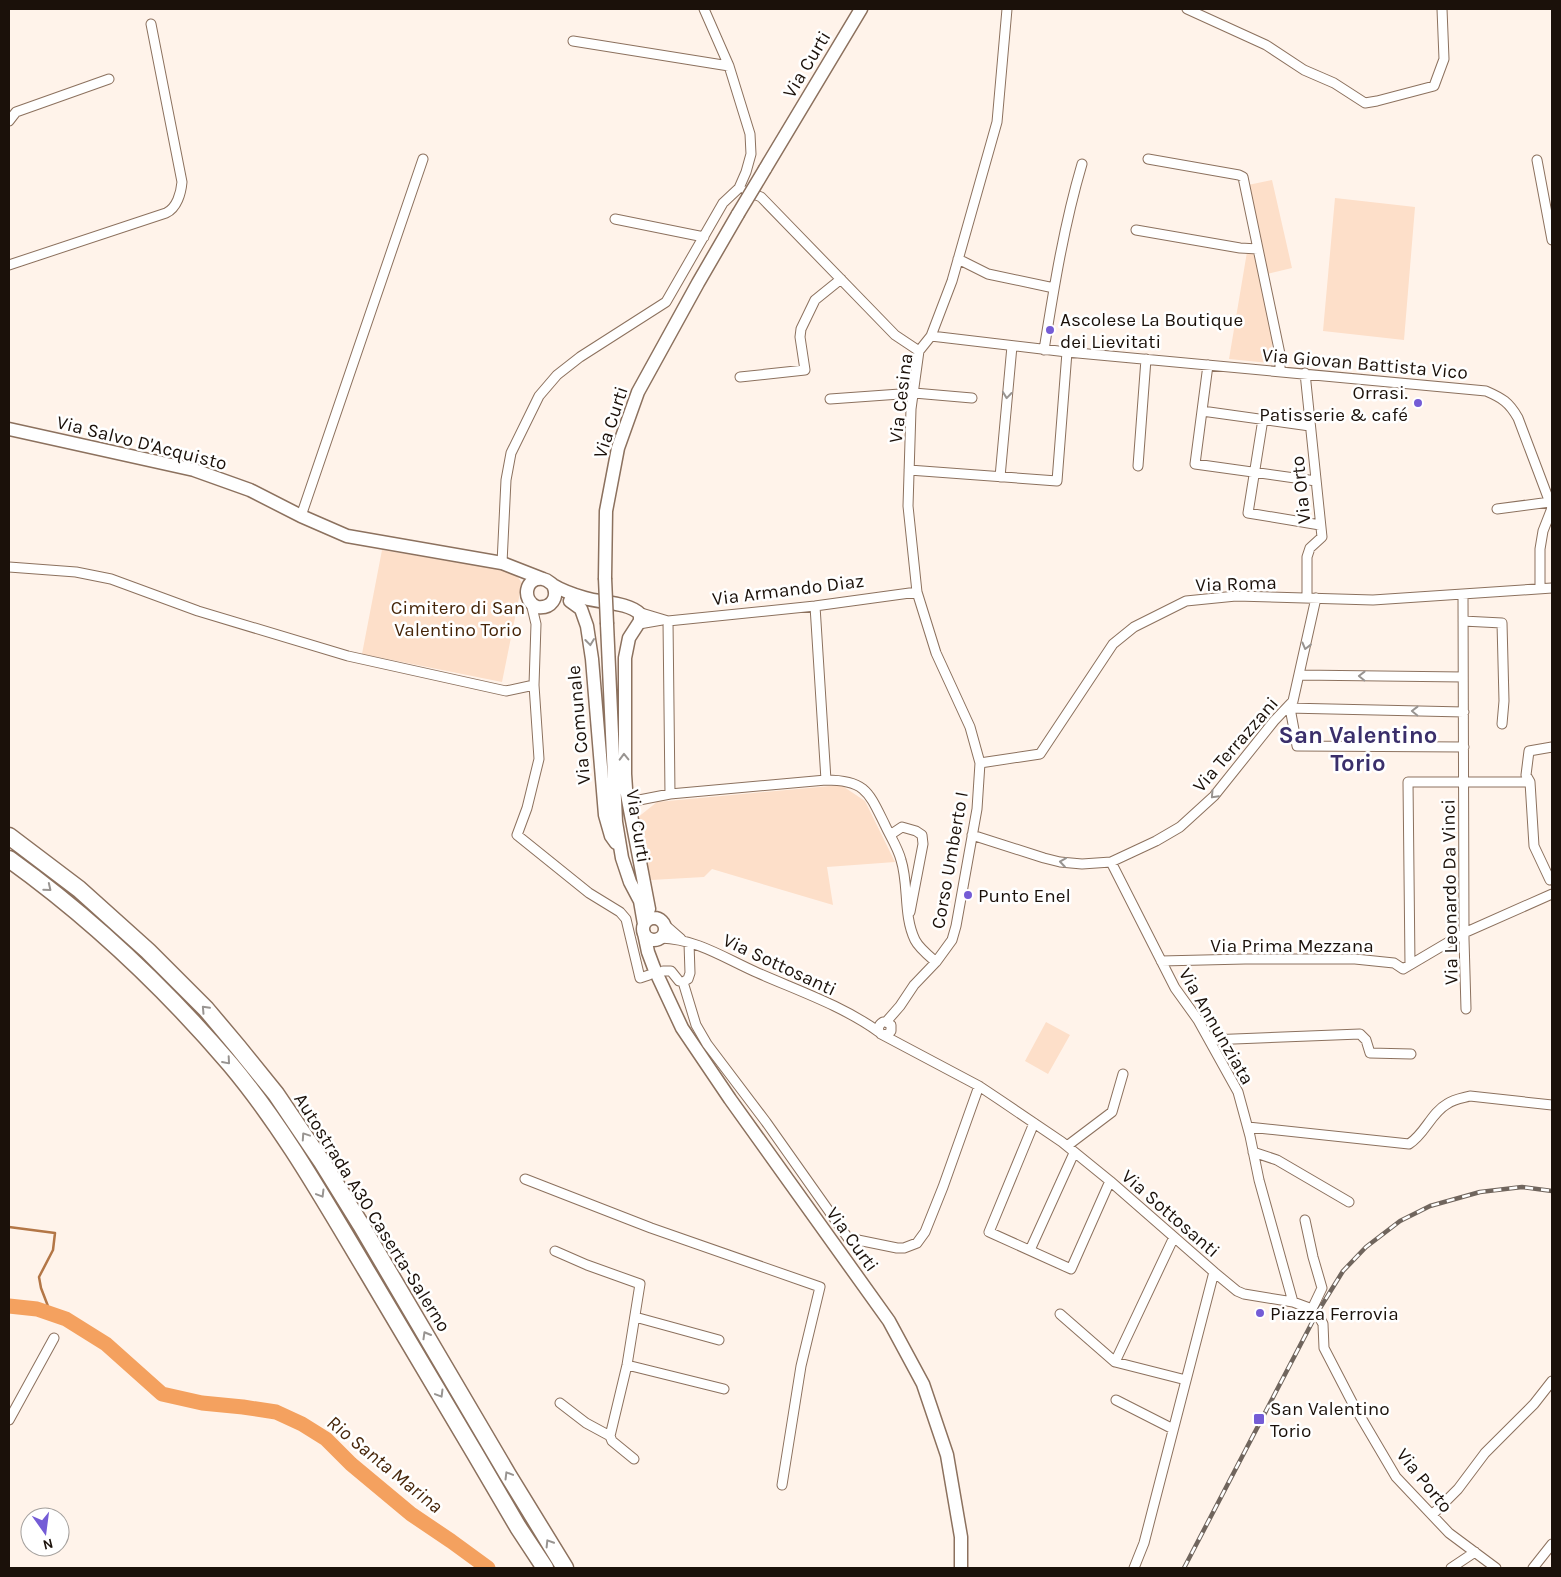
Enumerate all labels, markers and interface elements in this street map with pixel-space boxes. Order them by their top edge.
street label: Via Curti [778,27,835,102]
place label: Ascolese La Boutique dei Lievitati [1060,309,1243,353]
marker: Ascolese La Boutique dei Lievitati [1044,324,1056,336]
street label: Via Giovan Battista Vico [1261,344,1469,384]
street label: Via Cesina [885,352,917,444]
place label: Orrasi. Patisserie & café [1259,382,1408,426]
street label: Via Curti [589,384,633,461]
one-way arrow [1002,391,1013,399]
marker: Orrasi. Patisserie & café [1412,397,1424,409]
street label: Via Salvo D'Acquisto [54,411,229,475]
street label: Via Orto [1287,455,1315,525]
street label: Via Armando Diaz [711,570,865,610]
street label: Via Roma [1195,572,1277,596]
park label: Cimitero di San Valentino Torio [391,597,525,641]
one-way arrow [584,639,595,647]
one-way arrow [1301,642,1312,651]
street label: Via Comunale [563,664,595,785]
one-way arrow [1358,671,1366,681]
street label: Via Terrazzani [1188,693,1283,797]
one-way arrow [1411,705,1419,716]
district label: San Valentino Torio [1279,721,1437,777]
one-way arrow [619,753,629,761]
street label: Via Curti [621,788,655,864]
street label: Corso Umberto I [927,790,973,931]
one-way arrow [1210,790,1219,799]
street label: Via Leonardo Da Vinci [1437,799,1463,985]
one-way arrow [1058,857,1067,867]
one-way arrow [42,882,51,890]
place label: Punto Enel [978,885,1071,907]
marker: Punto Enel [962,889,974,901]
street label: Via Sottosanti [719,929,840,1001]
street label: Via Prima Mezzana [1210,935,1374,957]
street label: Via Annunziata [1174,964,1258,1089]
one-way arrow [202,1005,211,1014]
one-way arrow [221,1056,230,1065]
street label: Autostrada A30 Caserta-Salerno [289,1089,455,1336]
one-way arrow [302,1133,311,1142]
street label: Via Sottosanti [1117,1165,1224,1262]
one-way arrow [314,1188,324,1197]
street label: Via Curti [821,1203,883,1276]
place label: Piazza Ferrovia [1270,1303,1399,1325]
marker: Piazza Ferrovia [1254,1307,1266,1319]
one-way arrow [422,1331,432,1340]
one-way arrow [433,1388,443,1397]
place label: San Valentino Torio [1270,1398,1390,1442]
water label: Rio Santa Marina [322,1411,447,1518]
marker: San Valentino Torio [1252,1412,1266,1426]
street label: Via Porto [1392,1444,1457,1517]
one-way arrow [505,1472,515,1481]
north arrow [20,1507,70,1557]
text: N [41,1535,55,1554]
one-way arrow [546,1539,555,1548]

